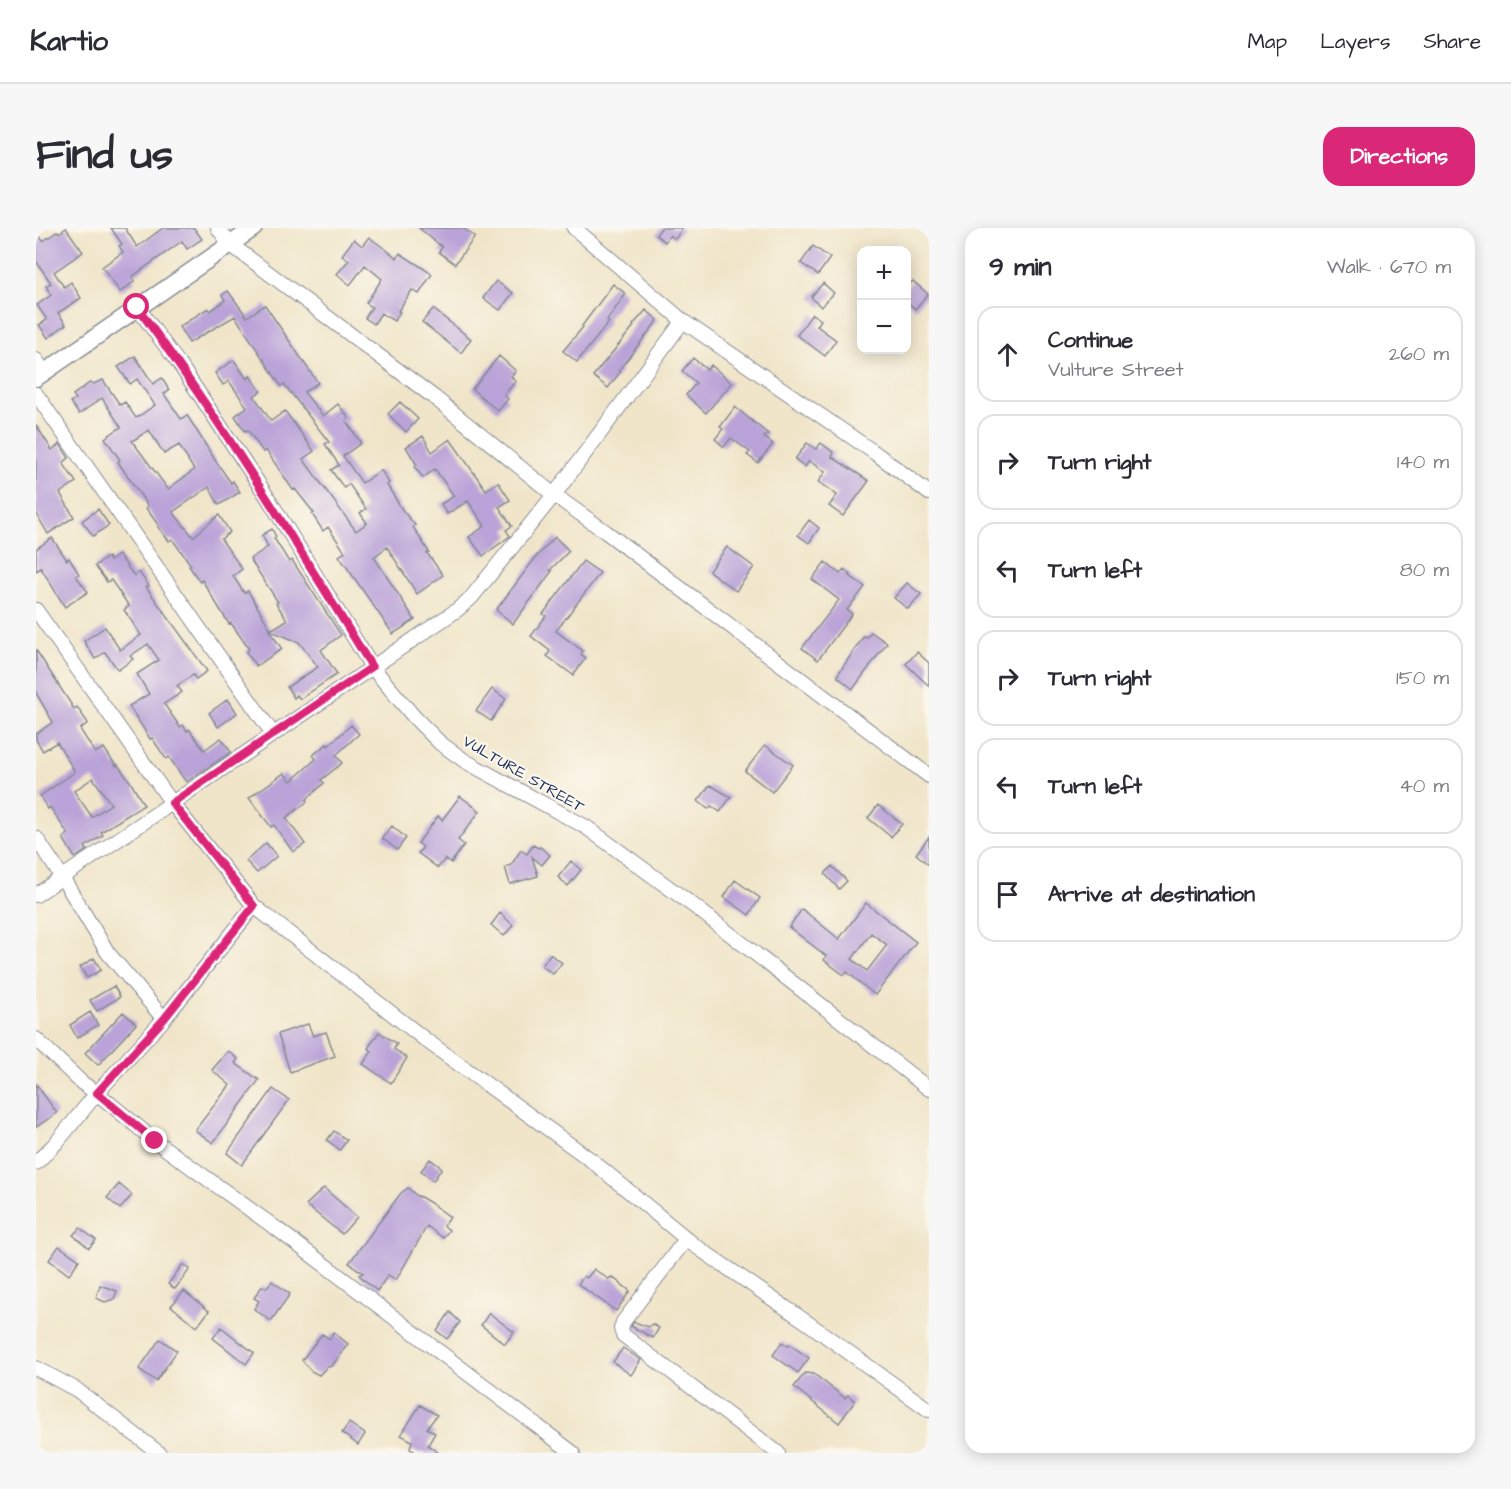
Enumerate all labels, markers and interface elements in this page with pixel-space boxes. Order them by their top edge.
text: Kartio [30,22,108,61]
text: Map [1247,27,1287,56]
text: Layers [1320,27,1390,56]
text: Share [1423,27,1481,56]
text: Find us [36,127,173,185]
button: Directions [1323,127,1475,186]
map controls [857,246,911,354]
button: + [857,246,911,300]
text: 9 min [989,249,1051,285]
text: Walk · 670 m [1327,253,1451,281]
route start [123,293,149,319]
button: − [857,300,911,354]
text: Continue [1048,325,1133,356]
icon: ahead [991,338,1024,371]
text: 260 m [1389,340,1449,368]
text: Vulture Street [1048,356,1184,384]
icon: right [991,446,1024,479]
text: Turn right [1048,447,1151,478]
text: 140 m [1397,448,1449,476]
icon: left [991,554,1024,587]
text: Turn left [1048,555,1142,586]
text: 80 m [1400,556,1449,584]
icon: right [991,662,1024,695]
text: Turn right [1048,663,1151,694]
text: 150 m [1396,664,1449,692]
street label: VULTURE STREET [459,730,588,818]
icon: left [991,770,1024,803]
text: Turn left [1048,771,1142,802]
text: 40 m [1399,772,1449,800]
icon: arrive [991,878,1024,911]
text: Arrive at destination [1048,879,1255,910]
route end [141,1127,167,1153]

